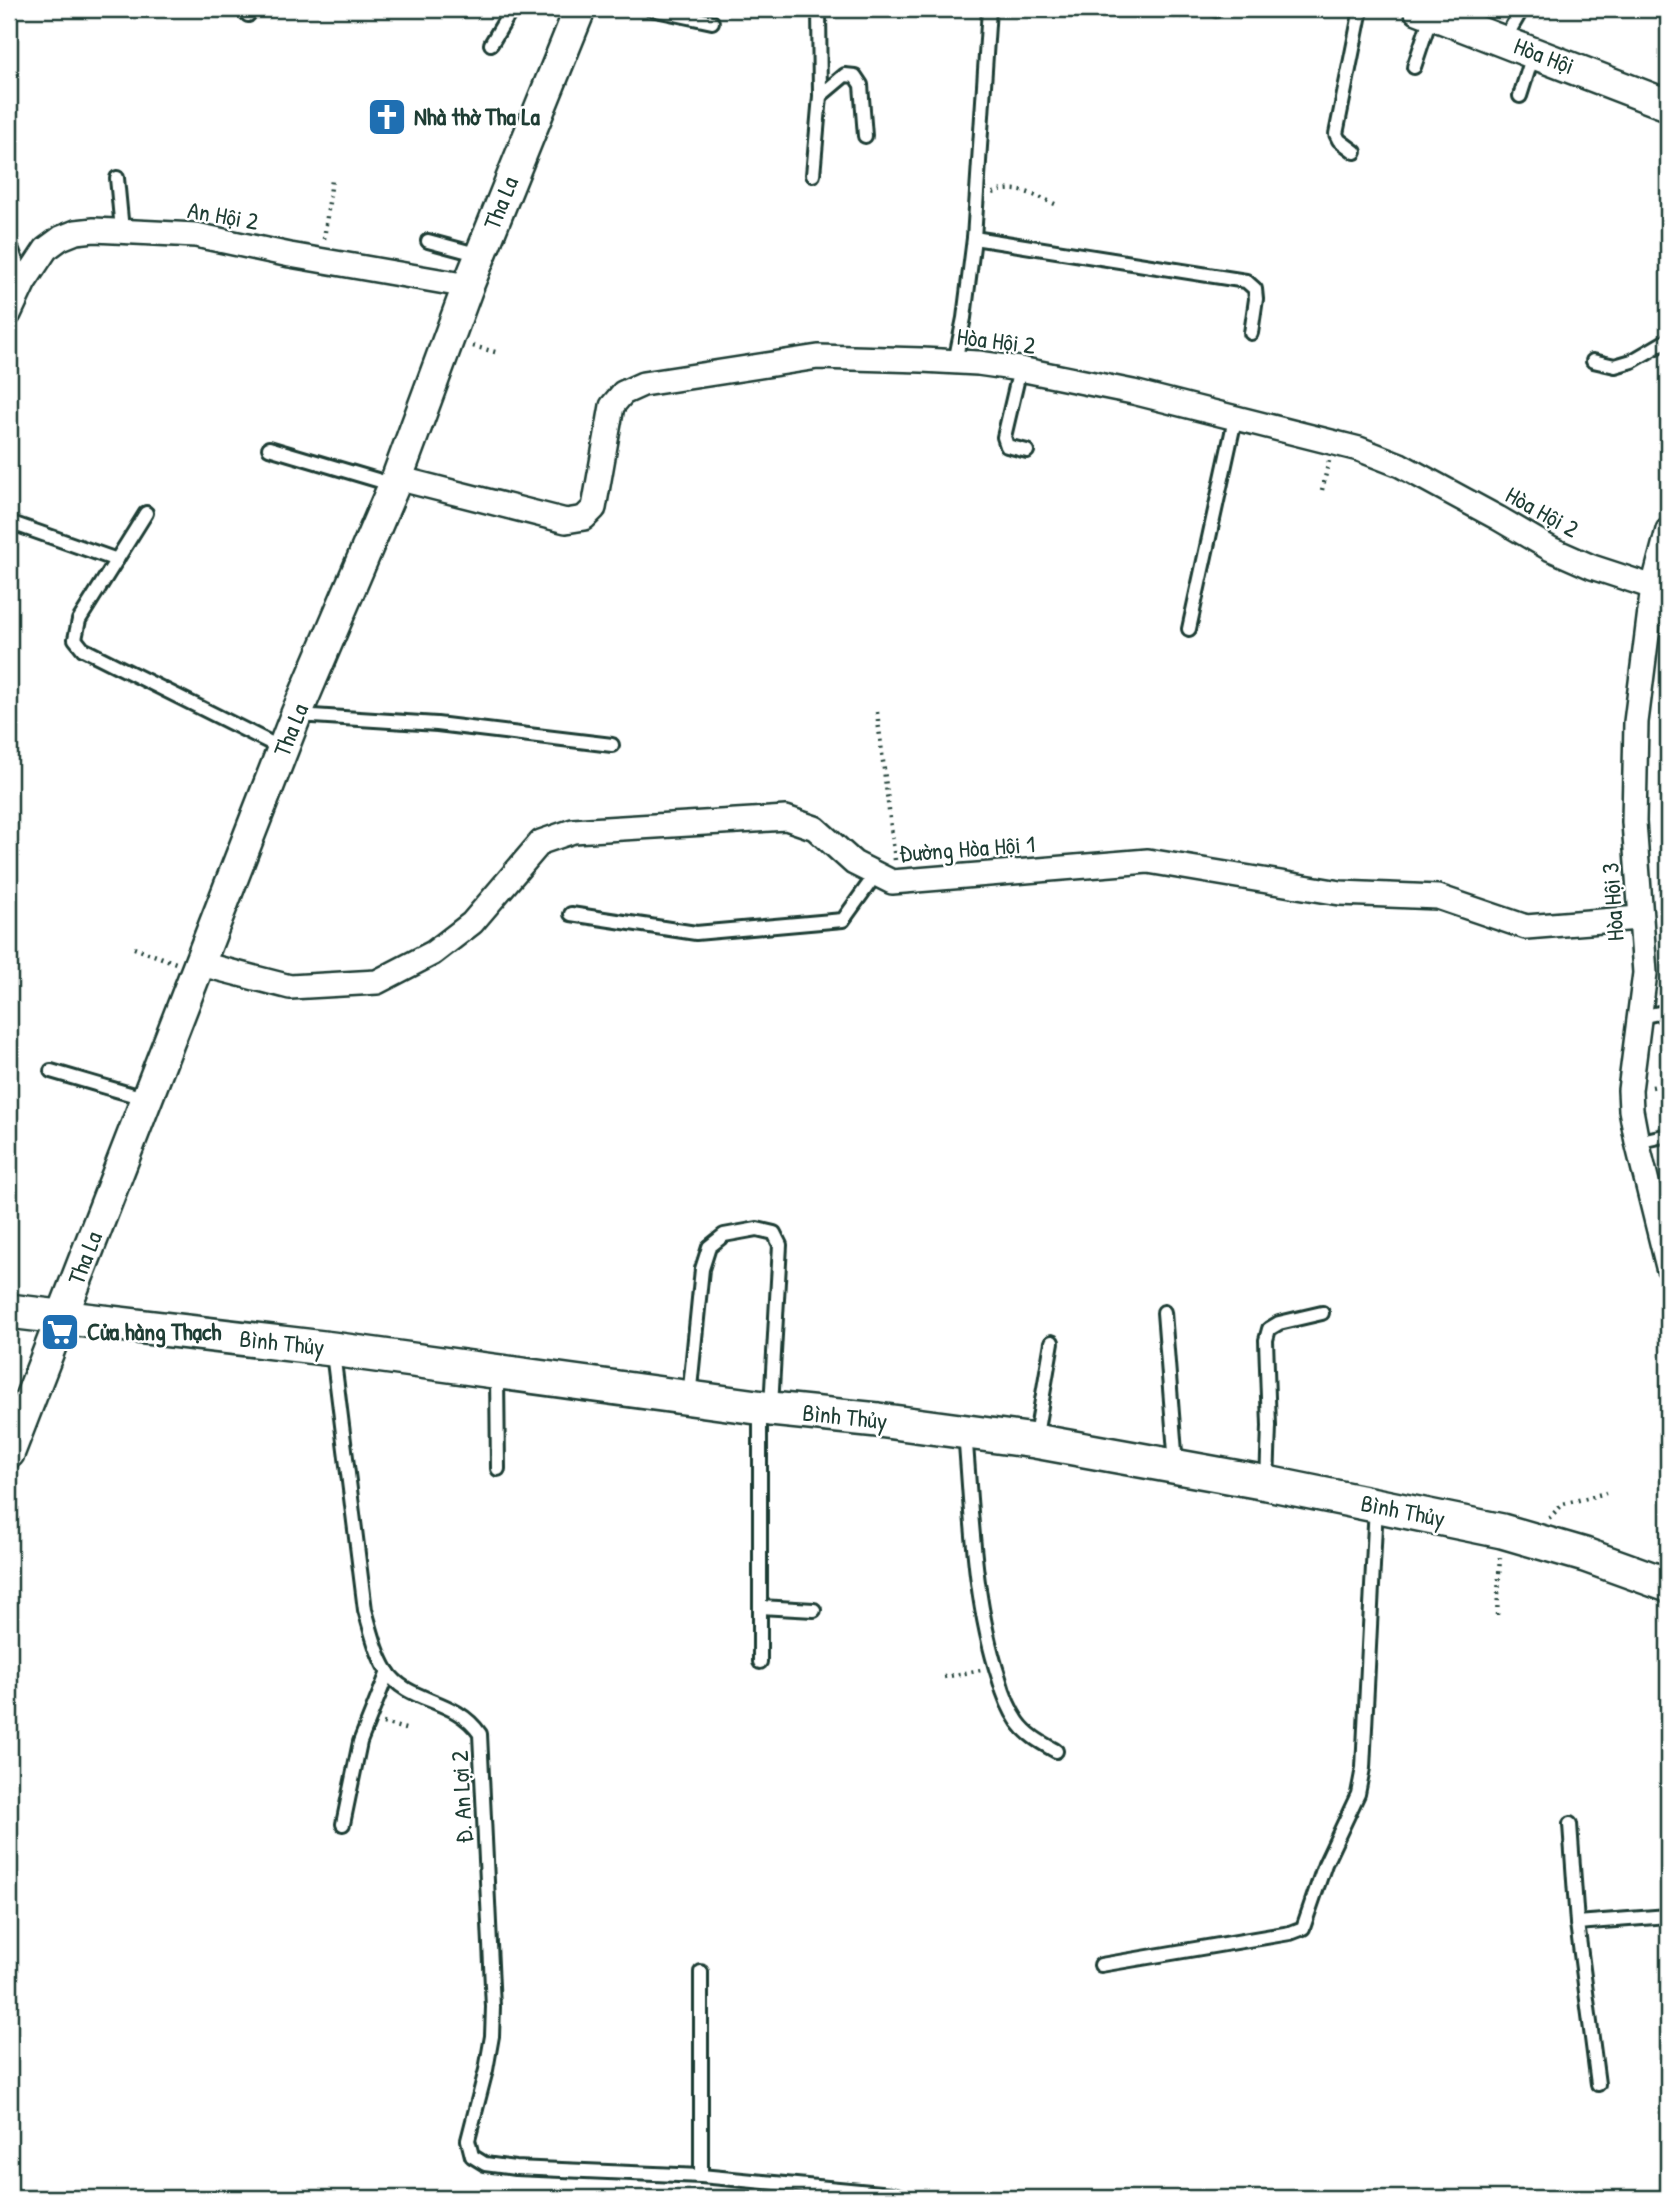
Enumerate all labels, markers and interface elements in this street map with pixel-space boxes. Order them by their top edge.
street label: Hòa Hội [1510,29,1579,81]
church icon: Nhà thờ Tha La [366,96,408,138]
place label: Nhà thờ Tha La [414,100,540,132]
street label: Tha La [475,171,525,234]
street label: An Hội 2 [185,193,261,237]
street label: Hòa Hội 2 [955,319,1037,361]
street label: Hòa Hội 2 [1500,478,1585,544]
street label: Tha La [265,698,315,761]
street label: Đường Hòa Hội 1 [898,827,1036,869]
street label: Hòa Hội 3 [1593,862,1631,942]
street label: Tha La [59,1226,109,1289]
supermarket icon: Cửa hàng Thạch [39,1311,81,1353]
place label: Cửa hàng Thạch [87,1315,221,1348]
street label: Bình Thủy [238,1322,326,1362]
street label: Bình Thủy [801,1396,889,1436]
street label: Bình Thủy [1358,1486,1448,1534]
street label: Đ. An Lợi 2 [443,1750,479,1844]

